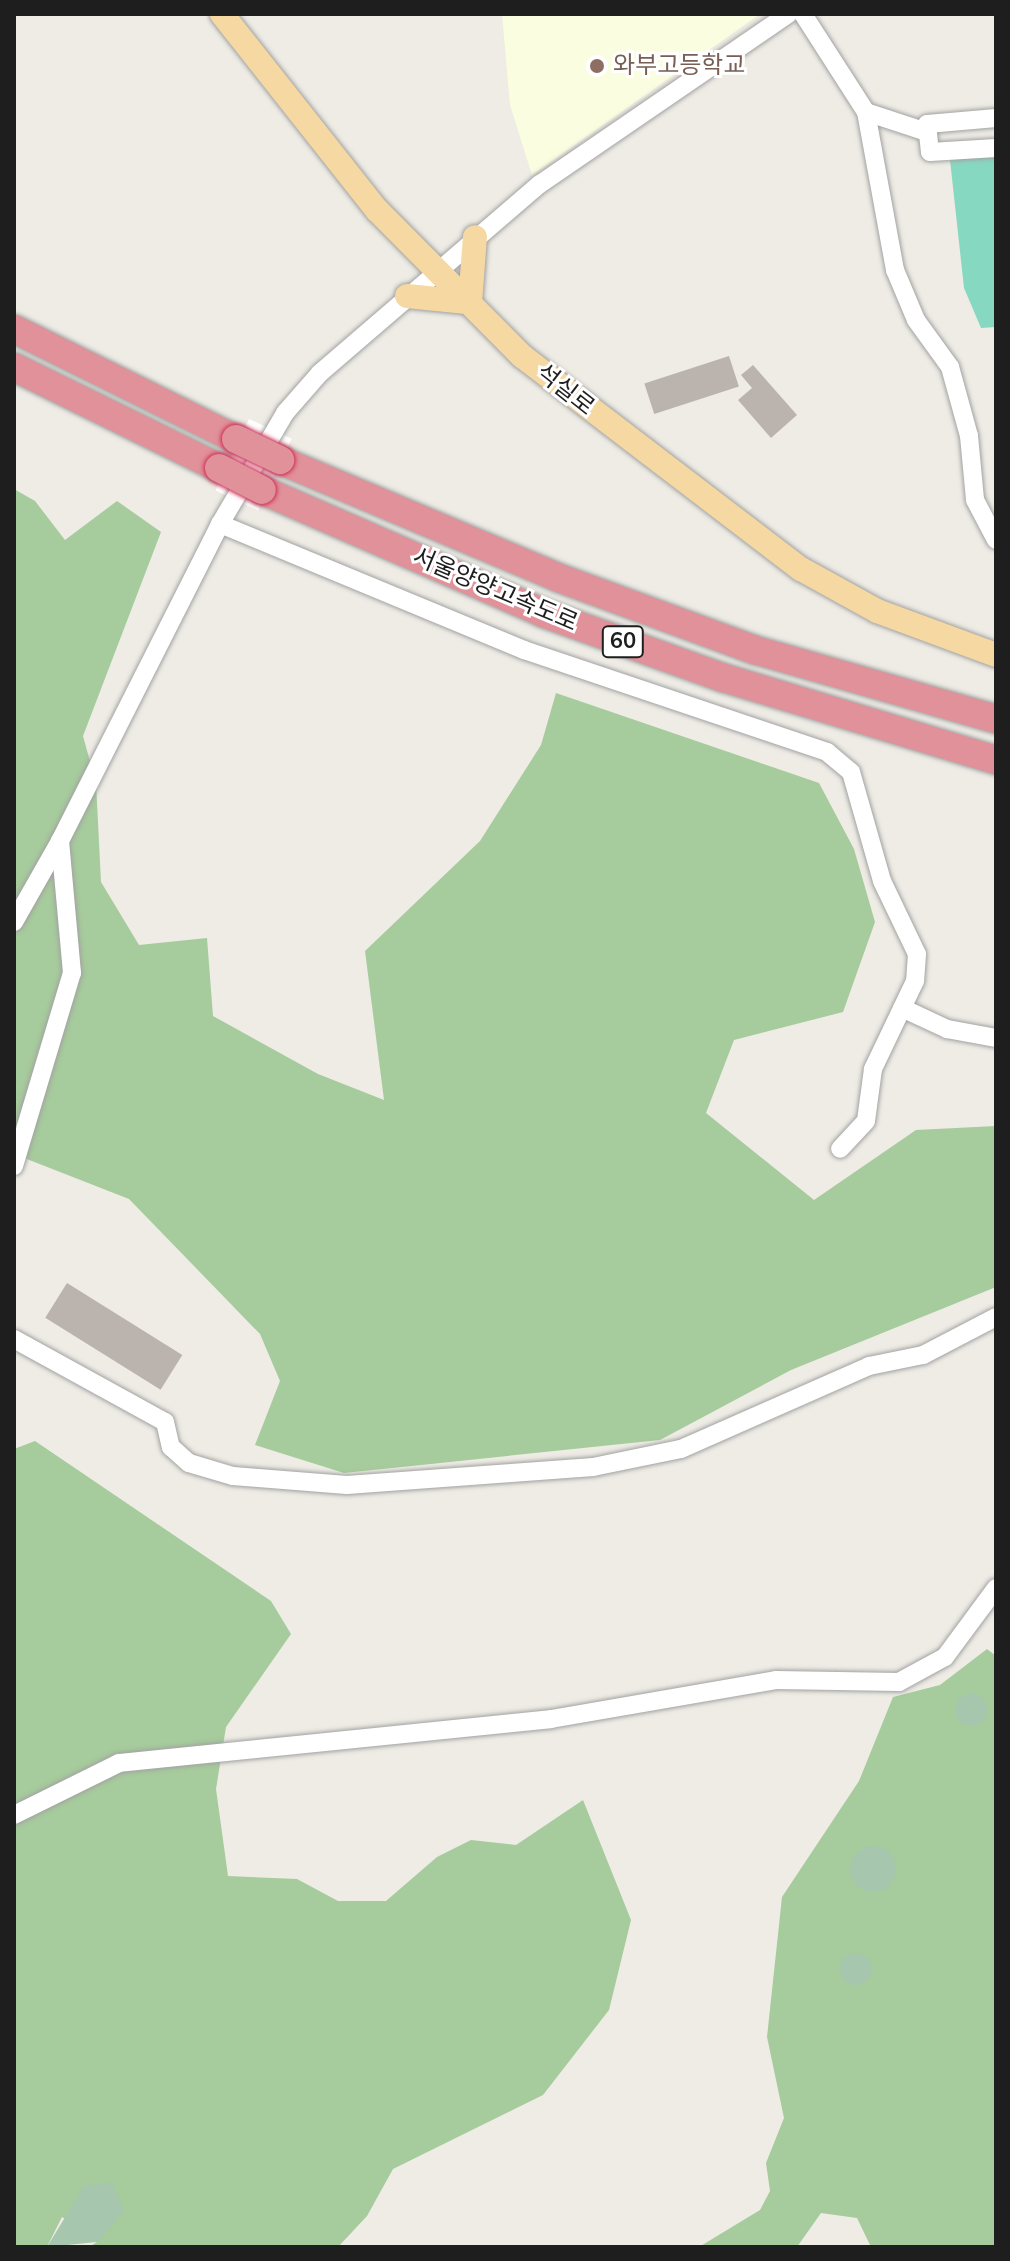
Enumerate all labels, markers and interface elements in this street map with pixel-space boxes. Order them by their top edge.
place label: 와부고등학교 [613,52,745,80]
marker: 와부고등학교 [588,57,606,75]
street label: 석실로 [530,358,600,422]
street label: 서울양양고속도로 [408,542,582,638]
road number: 60 [601,624,645,660]

